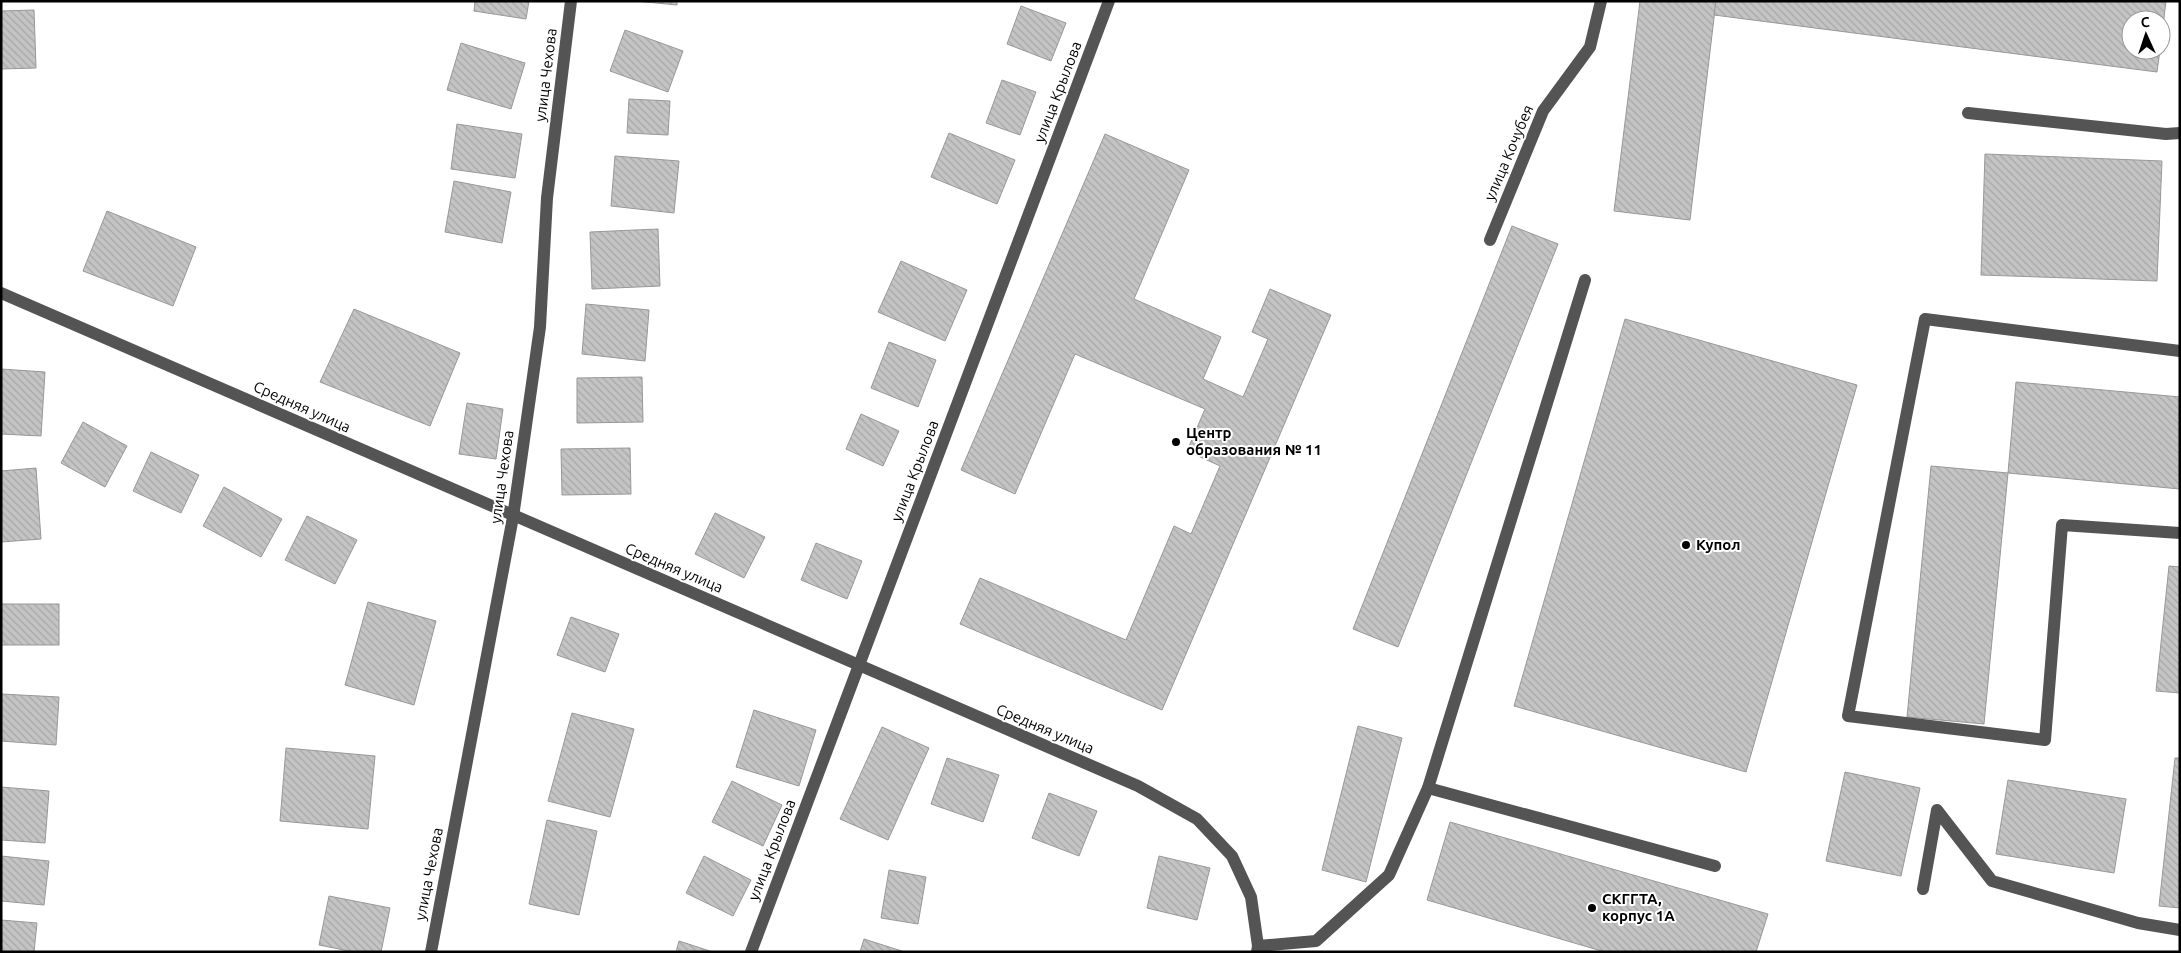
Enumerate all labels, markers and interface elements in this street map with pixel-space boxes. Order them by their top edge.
north arrow [2121,10,2171,60]
text: С [2140,14,2150,30]
street label: улица Чехова [531,27,560,123]
street label: улица Крылова [1030,39,1085,145]
street label: улица Кочубея [1481,102,1536,203]
street label: Средняя улица [251,378,353,436]
street label: улица Крылова [887,418,942,524]
place label: Центр образования № 11 [1186,424,1322,458]
street label: улица Чехова [487,429,516,525]
marker: Центр образования № 11 [1170,436,1182,448]
place label: Купол [1696,536,1741,553]
street label: Средняя улица [623,539,726,596]
marker: Купол [1680,539,1692,551]
street label: Средняя улица [994,700,1097,757]
street label: улица Крылова [744,797,799,903]
street label: улица Чехова [411,826,446,922]
place label: СКГГТА, корпус 1А [1602,890,1675,924]
marker: СКГГТА, корпус 1А [1586,902,1598,914]

